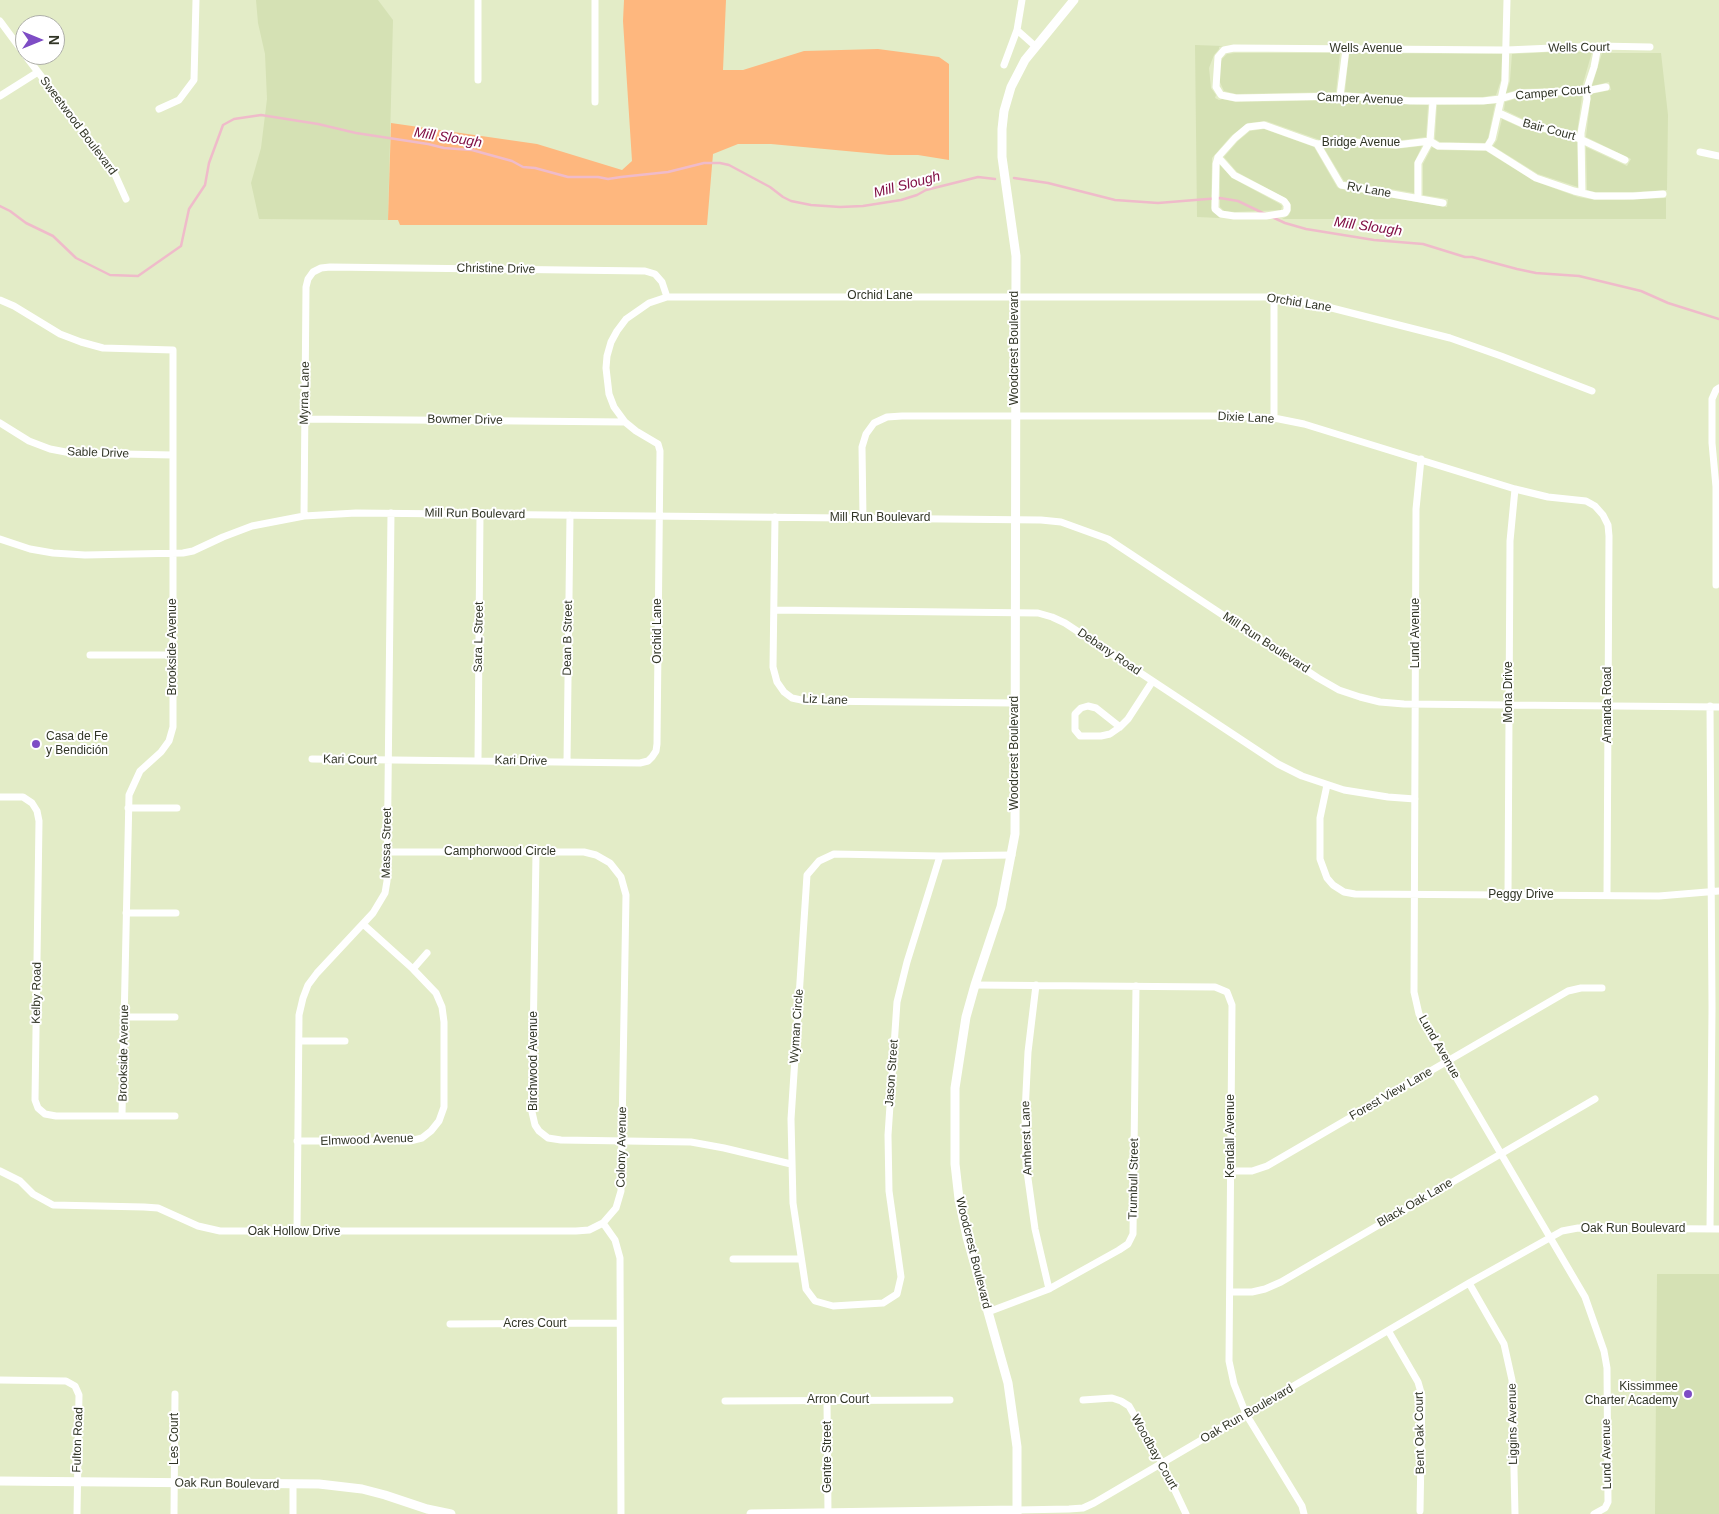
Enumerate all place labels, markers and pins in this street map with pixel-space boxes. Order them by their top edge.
place label: Casa de Fe y Bendición [46,730,108,758]
marker: Casa de Fe y Bendición [30,738,42,750]
place label: Kissimmee Charter Academy [1585,1380,1678,1408]
marker: Kissimmee Charter Academy [1682,1388,1694,1400]

